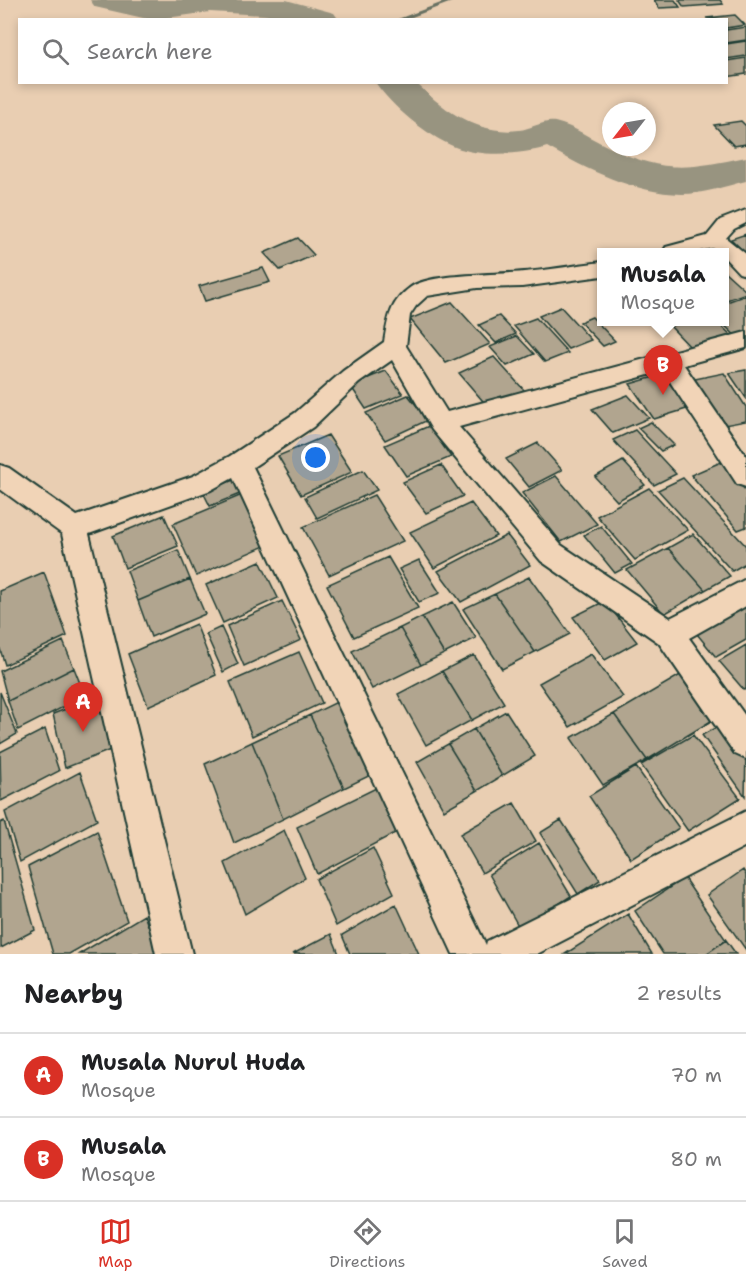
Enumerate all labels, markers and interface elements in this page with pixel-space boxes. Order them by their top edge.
search box [18,18,728,84]
icon: search [39,35,72,68]
text: Search here [87,37,213,66]
north arrow [602,102,656,156]
popup [597,248,729,326]
text: Musala [620,260,706,289]
text: Mosque [620,289,695,315]
pin: B [644,346,682,395]
your location [301,443,330,472]
pin: A [64,682,103,732]
text: Nearby [24,976,123,1011]
text: 2 results [636,980,722,1006]
text: Musala Nurul Huda [81,1048,305,1077]
text: A [36,1062,51,1088]
text: 70 m [670,1062,722,1088]
text: Mosque [81,1077,156,1103]
text: Musala [81,1132,166,1161]
text: B [37,1146,50,1172]
text: 80 m [670,1146,722,1172]
text: Mosque [81,1161,156,1187]
tab: Map [98,1215,133,1272]
tab: Directions [329,1215,406,1272]
tab: Saved [602,1215,648,1272]

